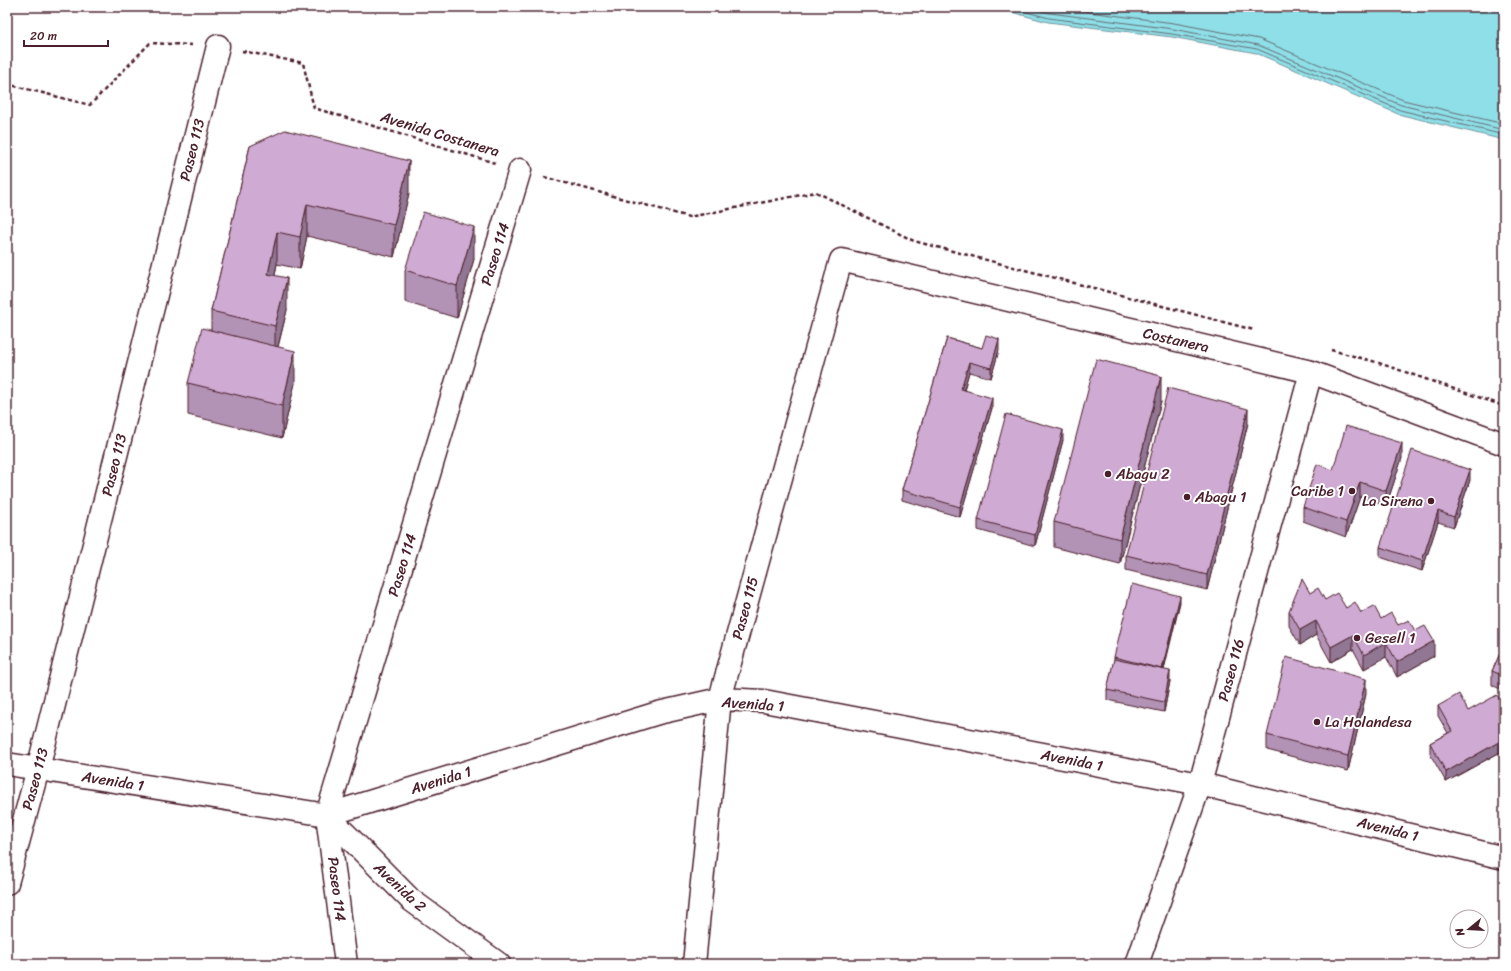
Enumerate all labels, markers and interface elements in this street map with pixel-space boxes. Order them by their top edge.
scale bar [24,22,108,48]
text: 20 m [30,25,57,47]
street label: Avenida Costanera [376,103,503,165]
street label: Paseo 113 [172,116,212,184]
street label: Paseo 114 [473,219,517,289]
street label: Costanera [1140,320,1212,360]
street label: Paseo 113 [94,431,134,499]
place label: Abagu 2 [1115,461,1170,487]
marker: Abagu 2 [1103,469,1113,479]
place label: Caribe 1 [1291,478,1344,504]
place label: Abagu 1 [1194,484,1247,510]
marker: Caribe 1 [1347,486,1357,496]
place label: La Sirena [1362,488,1423,514]
marker: Abagu 1 [1182,492,1192,502]
marker: La Sirena [1426,496,1436,506]
street label: Paseo 114 [380,530,424,600]
street label: Paseo 115 [724,573,766,643]
place label: Gesell 1 [1365,625,1416,651]
marker: Gesell 1 [1352,633,1362,643]
street label: Paseo 116 [1210,636,1252,704]
street label: Avenida 1 [720,689,785,719]
place label: La Holandesa [1325,709,1412,735]
marker: La Holandesa [1312,717,1322,727]
street label: Avenida 1 [1038,741,1105,779]
street label: Paseo 113 [14,745,56,813]
street label: Avenida 1 [406,758,475,802]
street label: Avenida 1 [79,763,146,799]
street label: Avenida 1 [1354,809,1421,849]
street label: Paseo 114 [320,855,354,923]
street label: Avenida 2 [367,855,433,919]
north arrow [1449,909,1489,949]
text: N [1450,925,1470,939]

